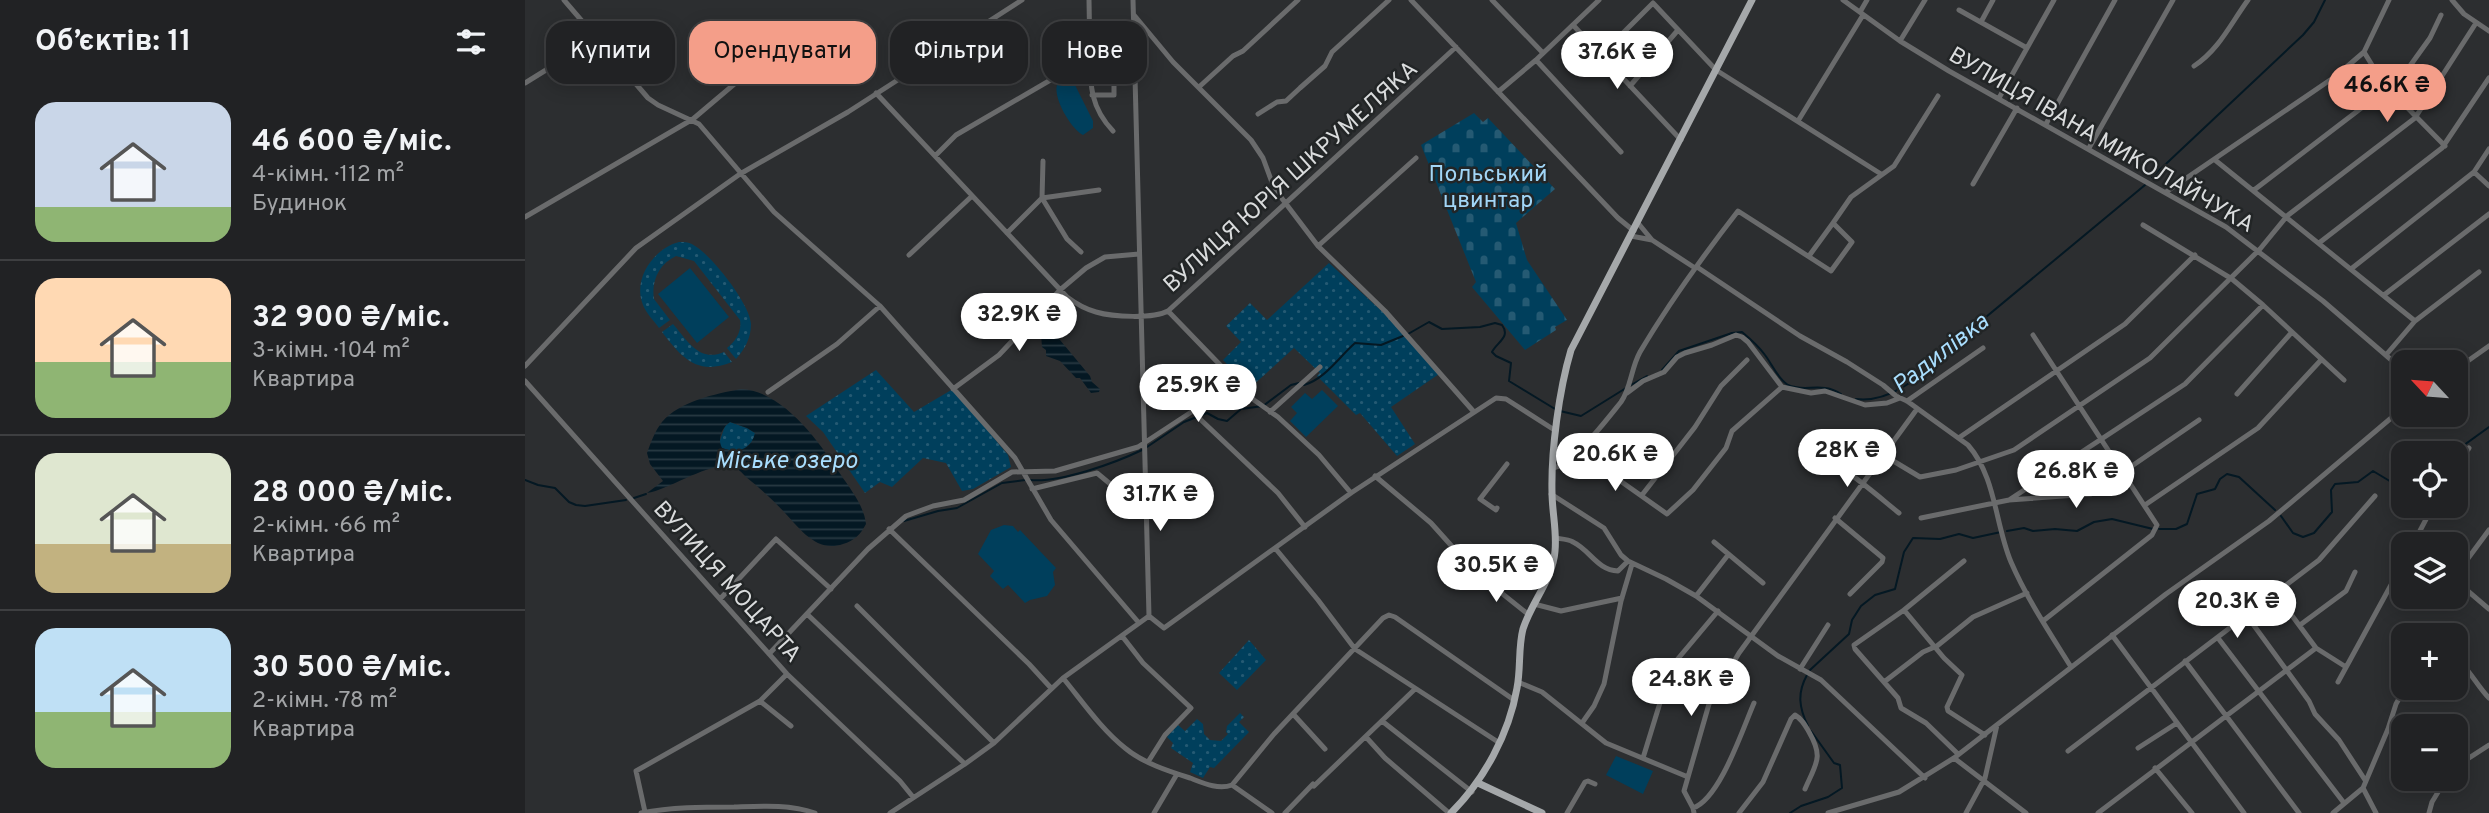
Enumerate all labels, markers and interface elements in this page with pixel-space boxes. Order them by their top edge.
chip: Купити [546,21,675,84]
chip: Орендувати [689,21,876,84]
chip: Фільтри [890,21,1028,84]
chip: Нове [1042,21,1147,84]
icon: filters [452,23,490,61]
text: Об’єктів: 11 [35,24,191,61]
pin: 37.6K ₴ [1552,32,1682,91]
text: 37.6K ₴ [1577,39,1657,68]
street label: ВУЛИЦЯ ІВАНА МИКОЛАЙЧУКА [1943,40,2260,241]
street label: ВУЛИЦЯ ЮРІЯ ШКРУМЕЛЯКА [1158,56,1425,300]
pin: 46.6K ₴ [2322,64,2452,124]
text: 46.6K ₴ [2344,72,2430,101]
text: 46 600 ₴/міс. [252,124,451,161]
icon: home [91,130,175,214]
text: 4-кімн. · 112 m² [252,161,404,190]
park label: Польський цвинтар [1428,161,1548,216]
text: Будинок [252,190,347,219]
pin: 32.9K ₴ [954,294,1084,353]
text: 32 900 ₴/міс. [252,300,450,337]
text: 32.9K ₴ [977,301,1061,330]
icon: home [91,306,175,390]
water label: Радилівка [1887,307,1996,402]
text: 3-кімн. · 104 m² [252,337,410,366]
north arrow [2391,350,2467,427]
map controls [2391,350,2468,791]
pin: 25.9K ₴ [1133,364,1263,424]
text: Квартира [252,366,355,395]
text: 25.9K ₴ [1156,372,1240,401]
pin: 28K ₴ [1798,430,1896,489]
pin: 20.6K ₴ [1550,434,1680,493]
text: 28K ₴ [1814,437,1880,466]
text: 20.6K ₴ [1572,441,1658,470]
button: locate [2391,441,2468,518]
water label: Міське озеро [715,447,858,477]
pin: 26.8K ₴ [2011,450,2141,510]
text: 26.8K ₴ [2033,458,2119,487]
pin: 31.7K ₴ [1095,474,1225,533]
text: 28 000 ₴/міс. [252,475,452,512]
icon: home [91,481,175,565]
text: 31.7K ₴ [1122,481,1198,510]
street label: ВУЛИЦЯ МОЦАРТА [646,496,806,670]
text: 2-кімн. · 66 m² [252,512,400,541]
button: layers [2391,532,2468,609]
text: Квартира [252,541,355,570]
pin: 30.5K ₴ [1431,544,1561,604]
text: 30.5K ₴ [1453,552,1539,581]
pin: 20.3K ₴ [2172,580,2302,640]
text: 20.3K ₴ [2194,588,2280,617]
button: + [2391,623,2468,700]
text: 30 500 ₴/міс. [252,650,451,687]
icon: home [91,656,175,740]
pin: 24.8K ₴ [1626,658,1756,718]
text: 24.8K ₴ [1648,666,1734,695]
text: 2-кімн. · 78 m² [252,687,397,716]
button: − [2391,714,2468,791]
text: Квартира [252,716,355,745]

